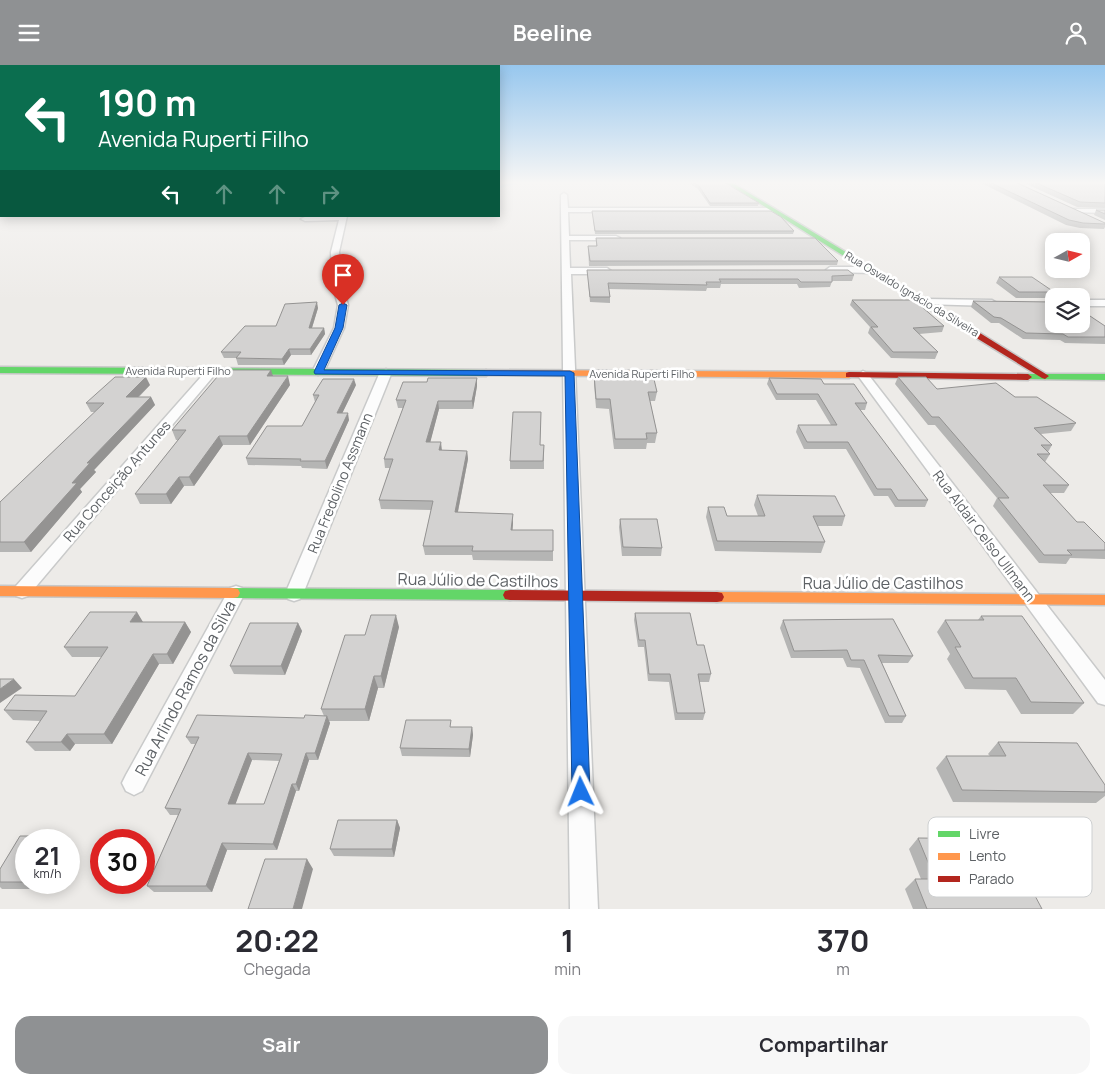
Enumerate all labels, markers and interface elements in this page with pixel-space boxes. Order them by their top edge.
text: Beeline [513,18,592,48]
icon: menu [15,19,43,47]
icon: person [1062,19,1090,47]
text: 190 m [98,79,197,127]
icon: left [15,85,80,150]
text: Avenida Ruperti Filho [98,124,309,154]
icon: left [157,180,185,208]
icon: ahead [210,180,238,208]
icon: ahead [263,180,291,208]
icon: right [316,180,344,208]
north arrow [1045,233,1090,277]
map controls [1045,233,1090,333]
street label: Rua Osvaldo Ignácio da Silveira [842,247,982,340]
pin [322,254,364,305]
icon: arrive [329,261,357,289]
button: layers [1045,288,1090,333]
street label: Avenida Ruperti Filho [125,363,231,378]
street label: Avenida Ruperti Filho [589,366,695,381]
street label: Rua Fredolino Assmann [303,410,376,556]
street label: Rua Conceição Antunes [59,416,175,545]
street label: Rua Aldair Celso Ullmann [929,466,1040,605]
street label: Rua Júlio de Castilhos [397,568,559,592]
street label: Rua Júlio de Castilhos [803,572,963,594]
street label: Rua Arlindo Ramos da Silva [129,596,241,780]
position arrow [554,765,606,817]
legend [928,817,1092,897]
text: Livre [969,824,1000,843]
speed limit sign: 30 [90,829,155,894]
text: 21 [35,838,60,873]
text: Lento [969,846,1006,865]
text: km/h [34,865,61,882]
text: Parado [969,869,1014,888]
text: 20:22 [235,920,319,961]
text: 1 [561,920,574,961]
text: 370 [816,920,870,961]
text: Chegada [244,958,311,980]
text: min [554,958,581,980]
text: m [836,958,850,980]
button: Sair [15,1016,548,1074]
button: Compartilhar [558,1016,1090,1074]

